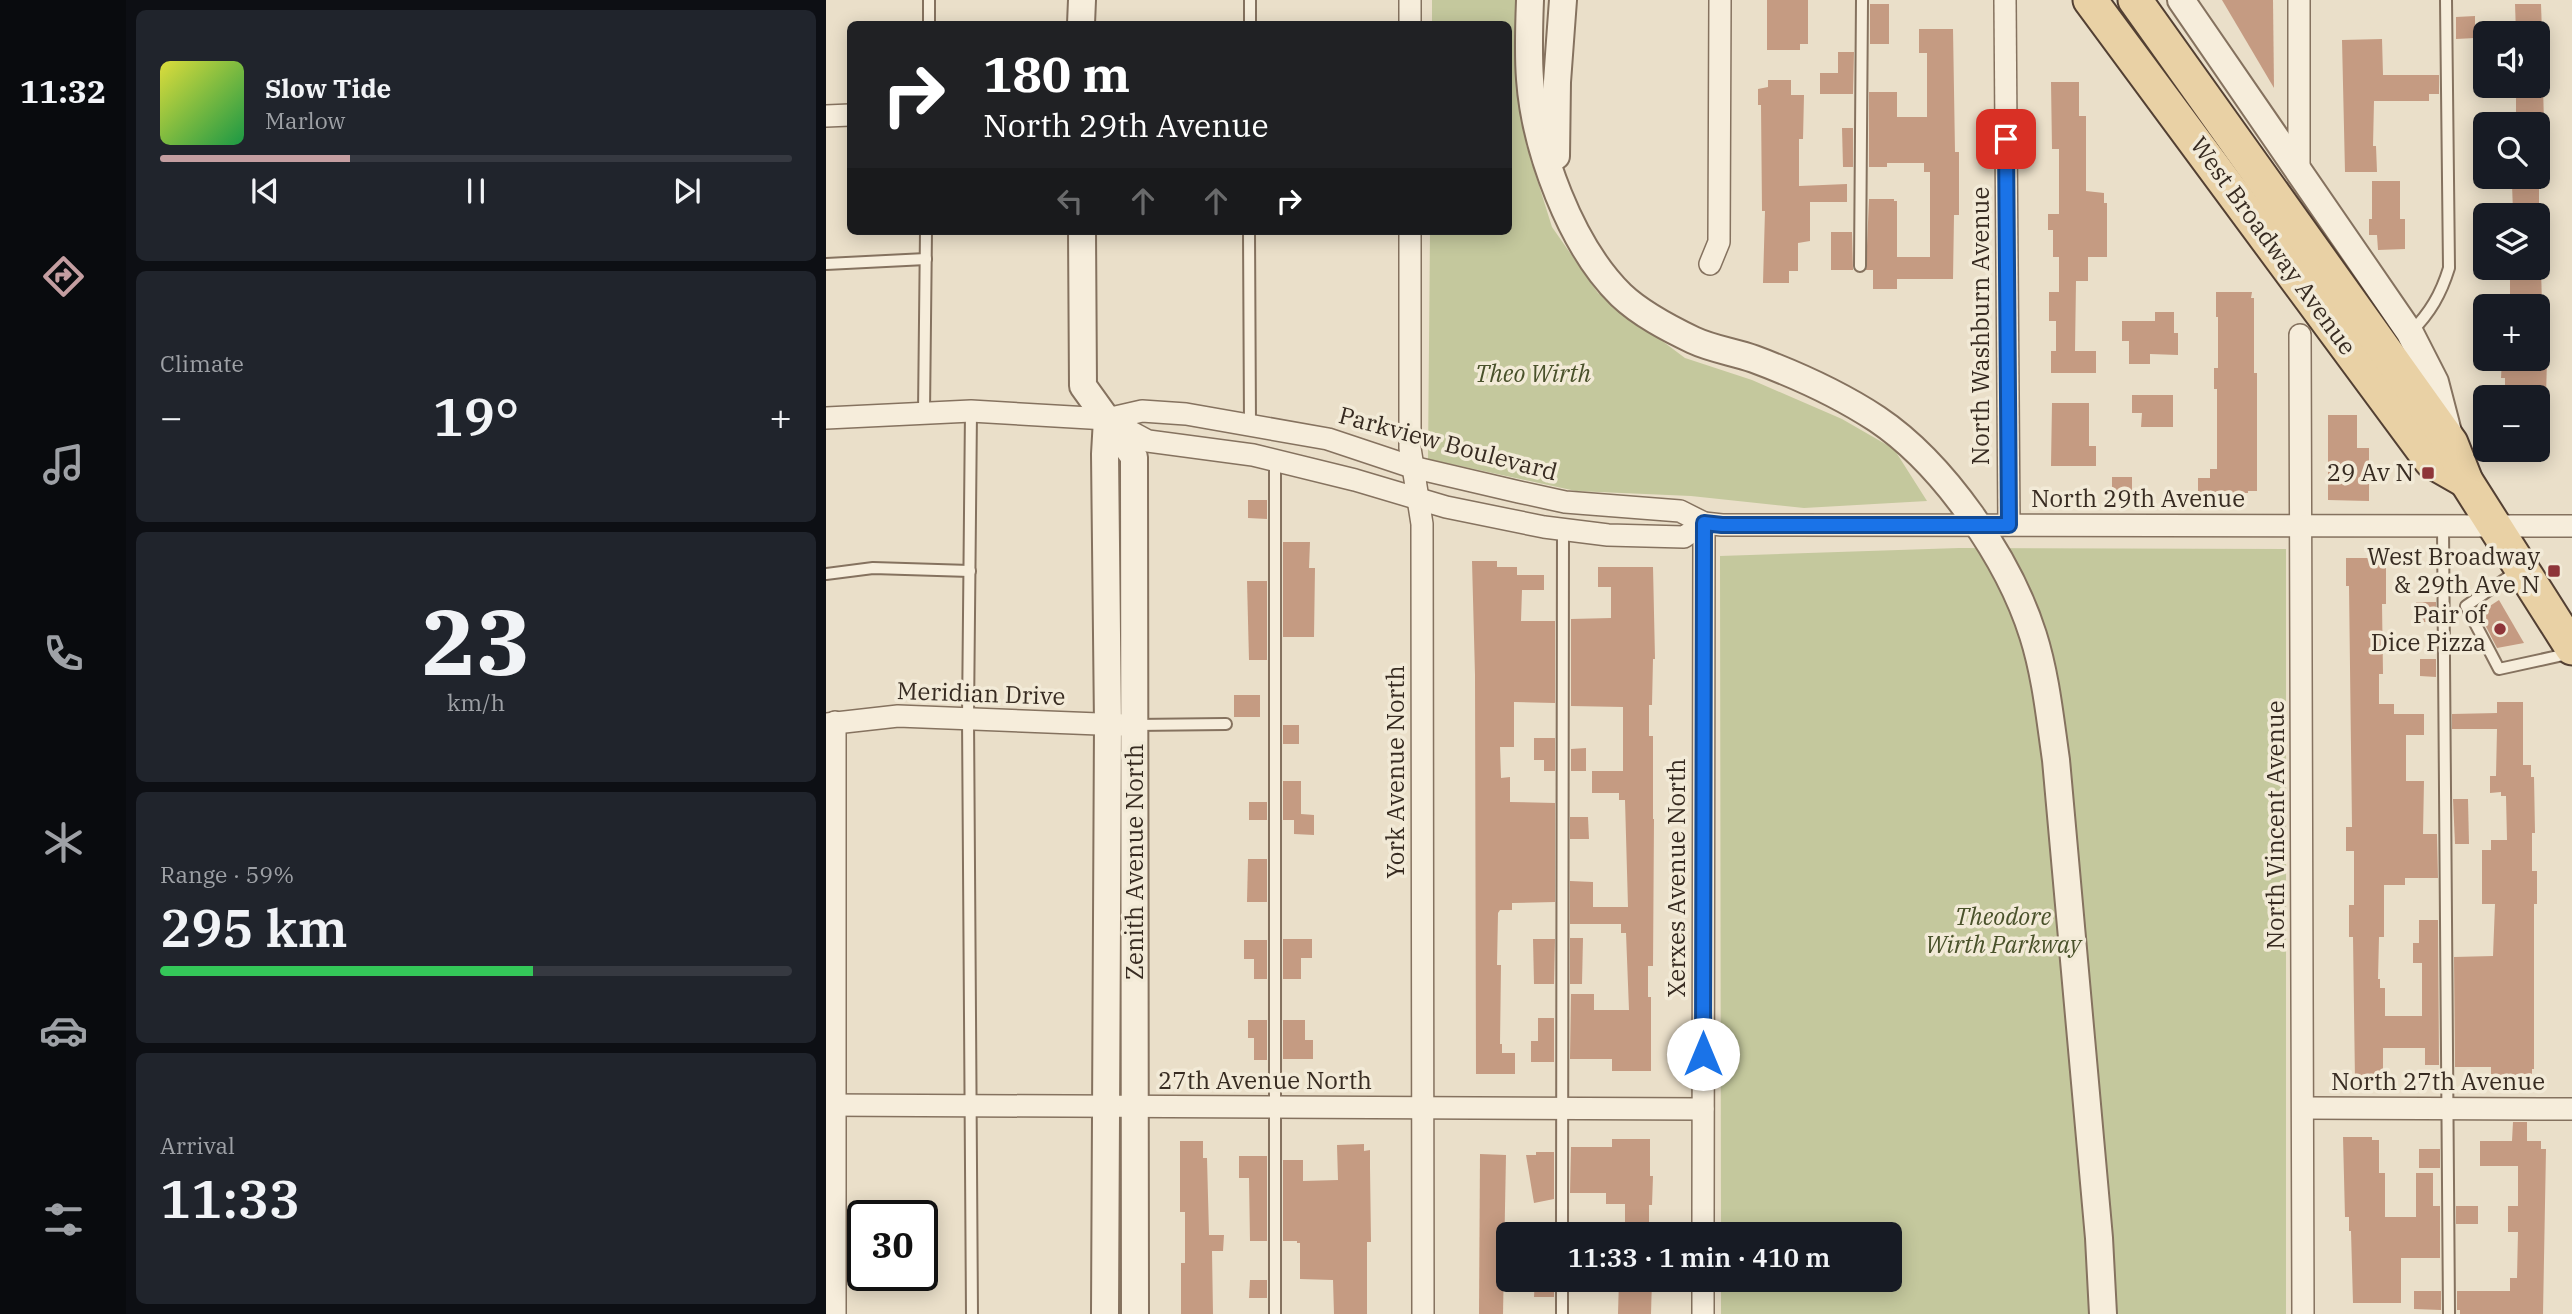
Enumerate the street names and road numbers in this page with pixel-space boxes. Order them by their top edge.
street label: West Broadway Avenue [2184,130,2364,361]
street label: North Washburn Avenue [1964,187,1996,465]
street label: Parkview Boulevard [1335,398,1561,488]
street label: North 29th Avenue [2031,482,2245,514]
street label: York Avenue North [1379,665,1411,879]
street label: Meridian Drive [896,674,1066,712]
street label: North Vincent Avenue [2259,700,2291,950]
street label: Zenith Avenue North [1118,744,1150,980]
street label: Xerxes Avenue North [1660,759,1692,997]
street label: 27th Avenue North [1158,1064,1372,1096]
street label: North 27th Avenue [2331,1065,2545,1097]

